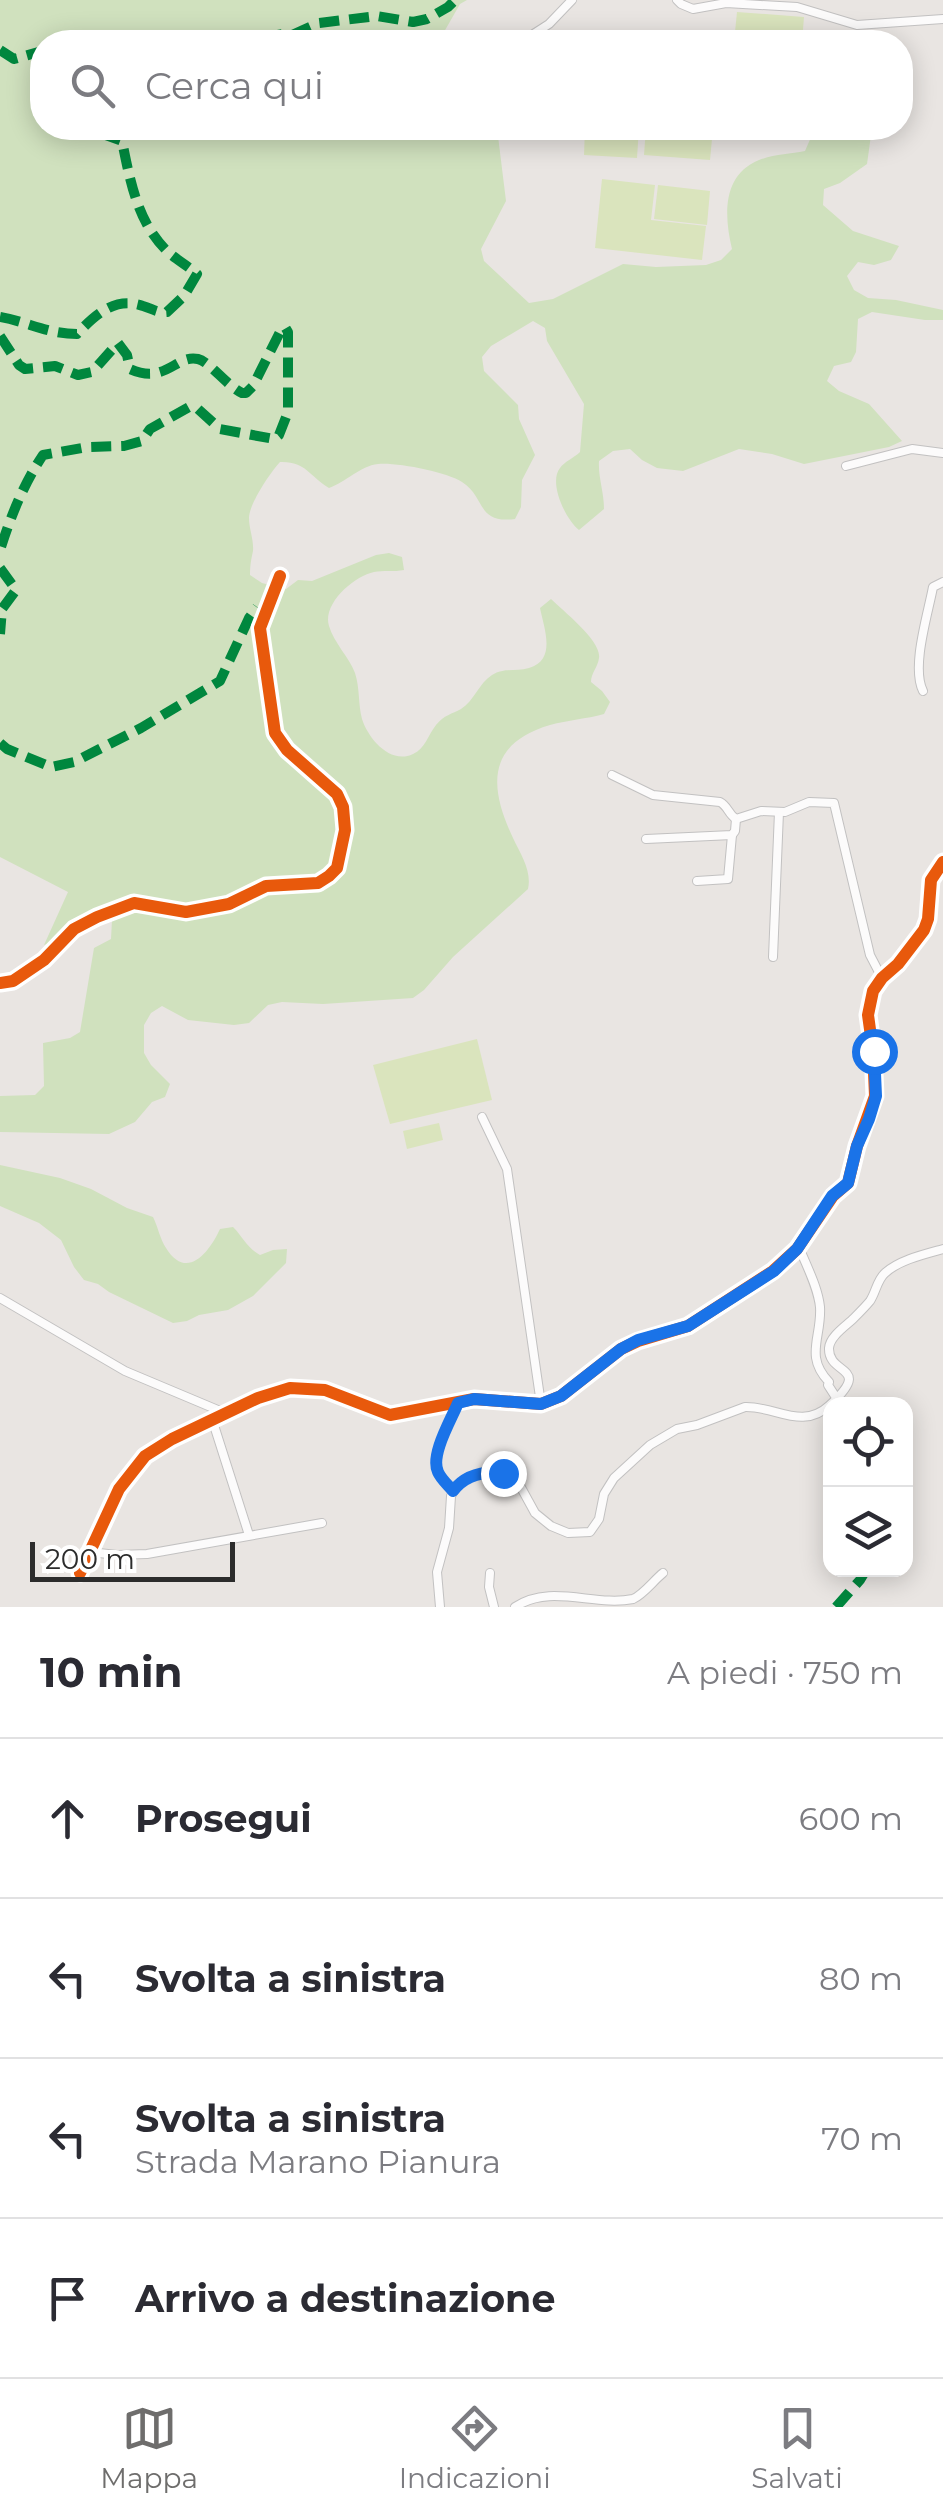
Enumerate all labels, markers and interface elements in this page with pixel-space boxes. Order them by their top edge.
search box [30,30,913,140]
icon: search [65,58,120,113]
text: Cerca qui [145,62,324,109]
route start [852,1029,898,1075]
map controls [823,1397,913,1577]
button: locate [823,1397,913,1487]
route end [481,1451,527,1497]
button: layers [823,1487,913,1577]
scale bar [30,1537,235,1582]
text: 200 m [45,1542,135,1576]
text: 10 min [40,1646,183,1698]
text: A piedi · 750 m [667,1653,903,1692]
icon: ahead [40,1791,95,1846]
text: Prosegui [135,1795,312,1842]
text: 600 m [799,1799,903,1838]
icon: left [40,1951,95,2006]
text: Svolta a sinistra [135,1955,446,2002]
text: 80 m [819,1959,903,1998]
text: Svolta a sinistra [135,2095,446,2142]
icon: left [40,2111,95,2166]
text: 70 m [821,2119,903,2158]
text: Strada Marano Pianura [135,2142,501,2181]
icon: arrive [40,2271,95,2326]
text: Arrivo a destinazione [135,2275,556,2322]
tab: Mappa [100,2401,198,2495]
tab: Indicazioni [399,2401,551,2495]
tab: Salvati [751,2401,843,2495]

